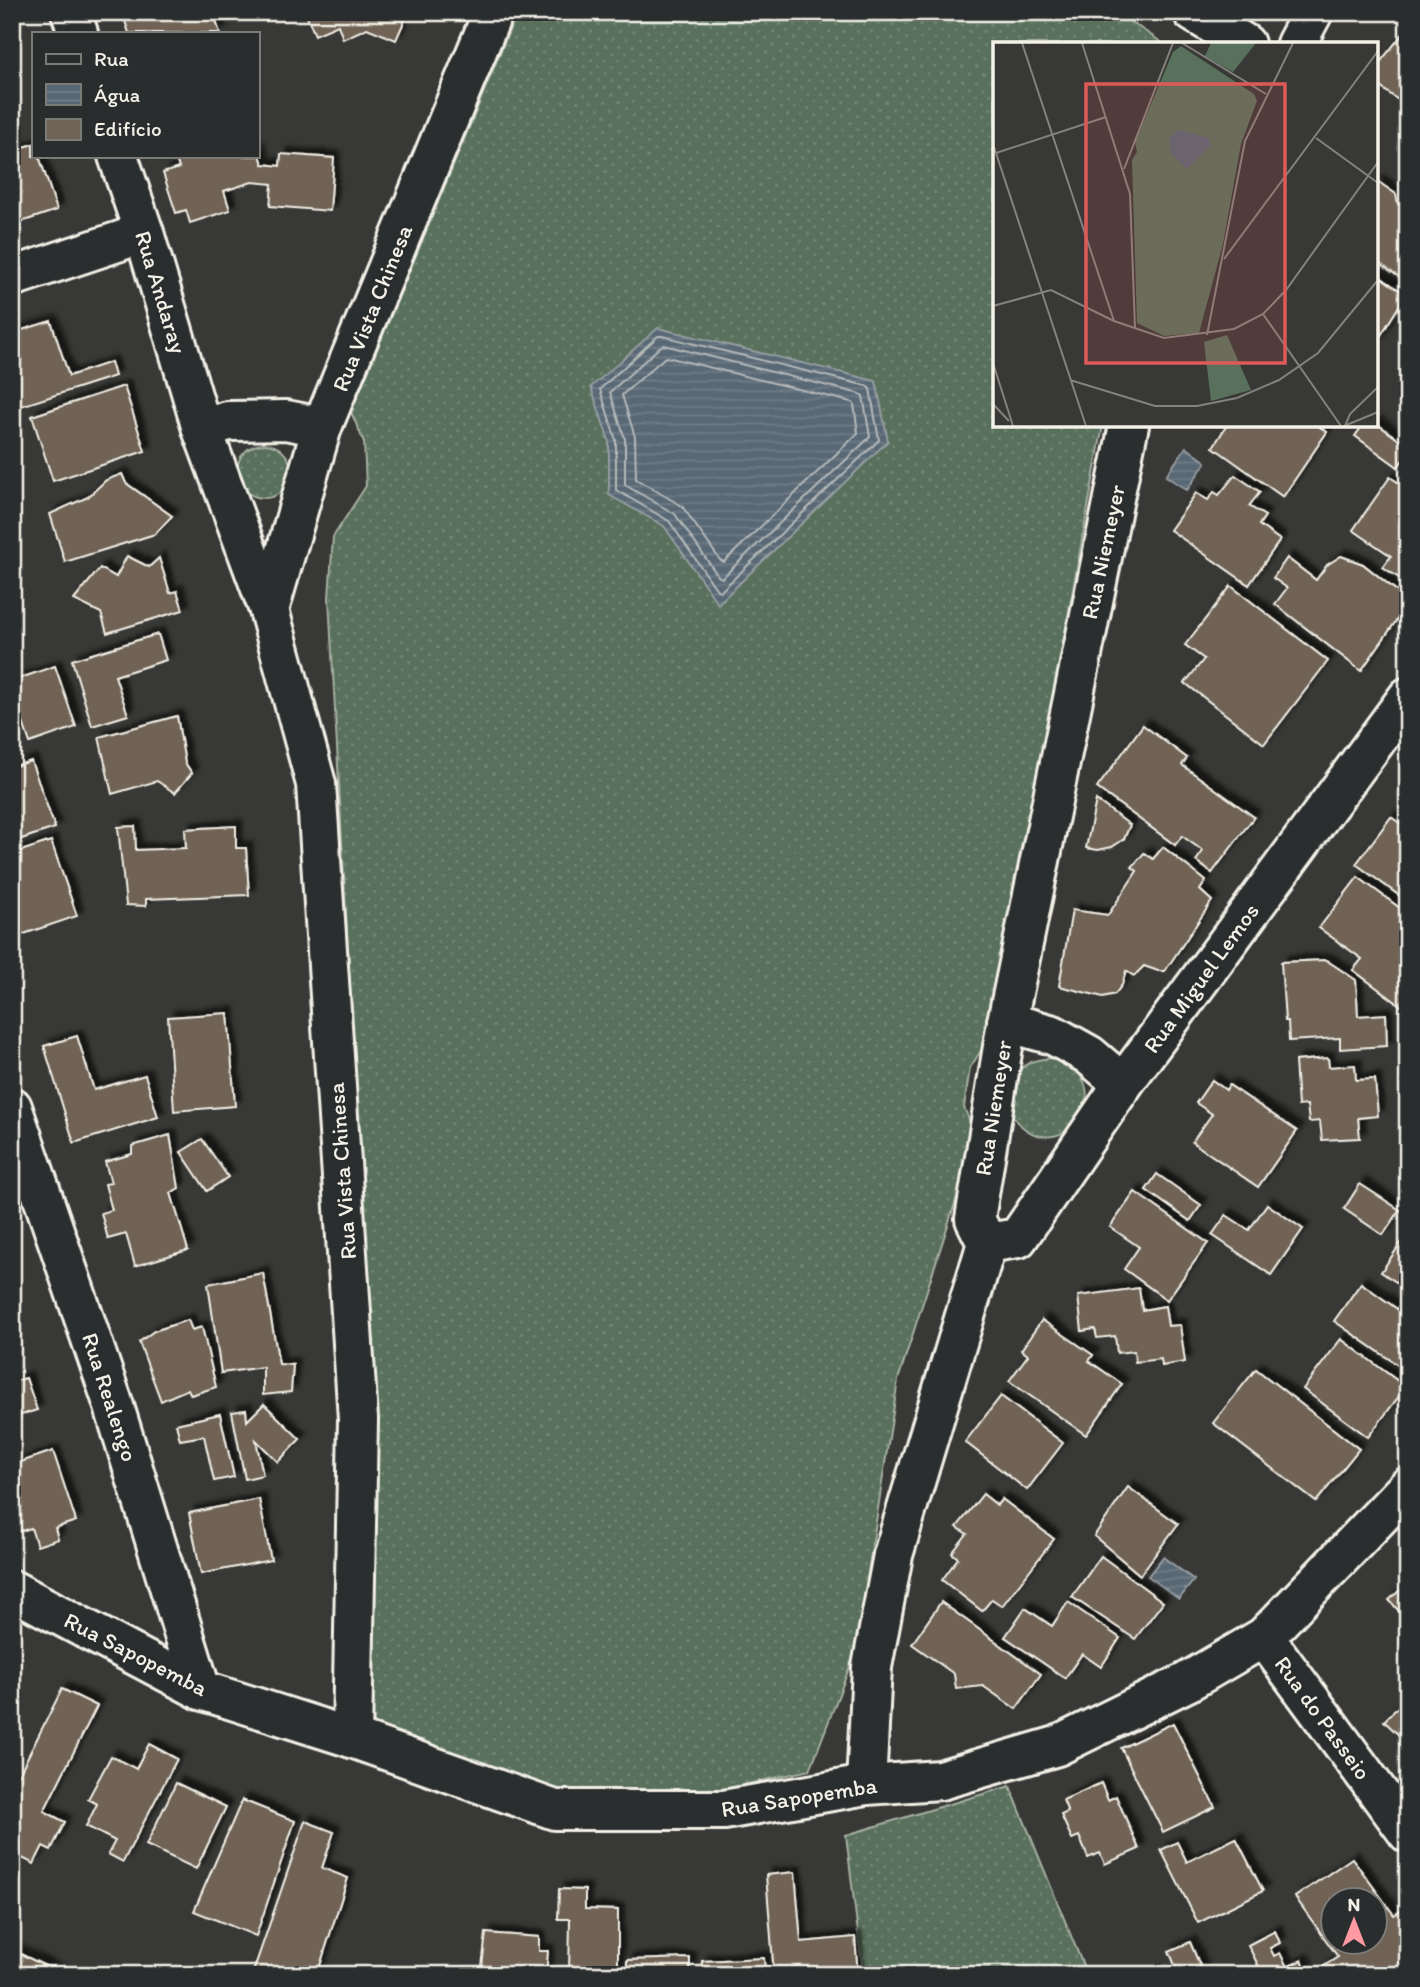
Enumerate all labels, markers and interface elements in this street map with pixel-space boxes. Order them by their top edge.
legend [32,32,259,158]
inset map [993,42,1378,427]
text: Rua [94,46,129,71]
text: Água [94,82,140,107]
text: Edifício [94,116,162,141]
street label: Rua Vista Chinesa [326,220,418,396]
street label: Rua Andaray [129,227,193,357]
street label: Rua Niemeyer [1075,482,1131,622]
street label: Rua Miguel Lemos [1137,897,1265,1059]
street label: Rua Niemeyer [968,1038,1018,1178]
street label: Rua Vista Chinesa [322,1081,362,1261]
street label: Rua Realengo [76,1329,144,1465]
street label: Rua Sapopemba [60,1606,213,1702]
street label: Rua do Passeio [1269,1651,1377,1785]
street label: Rua Sapopemba [719,1771,879,1823]
north arrow [1318,1885,1388,1955]
text: N [1348,1893,1360,1916]

